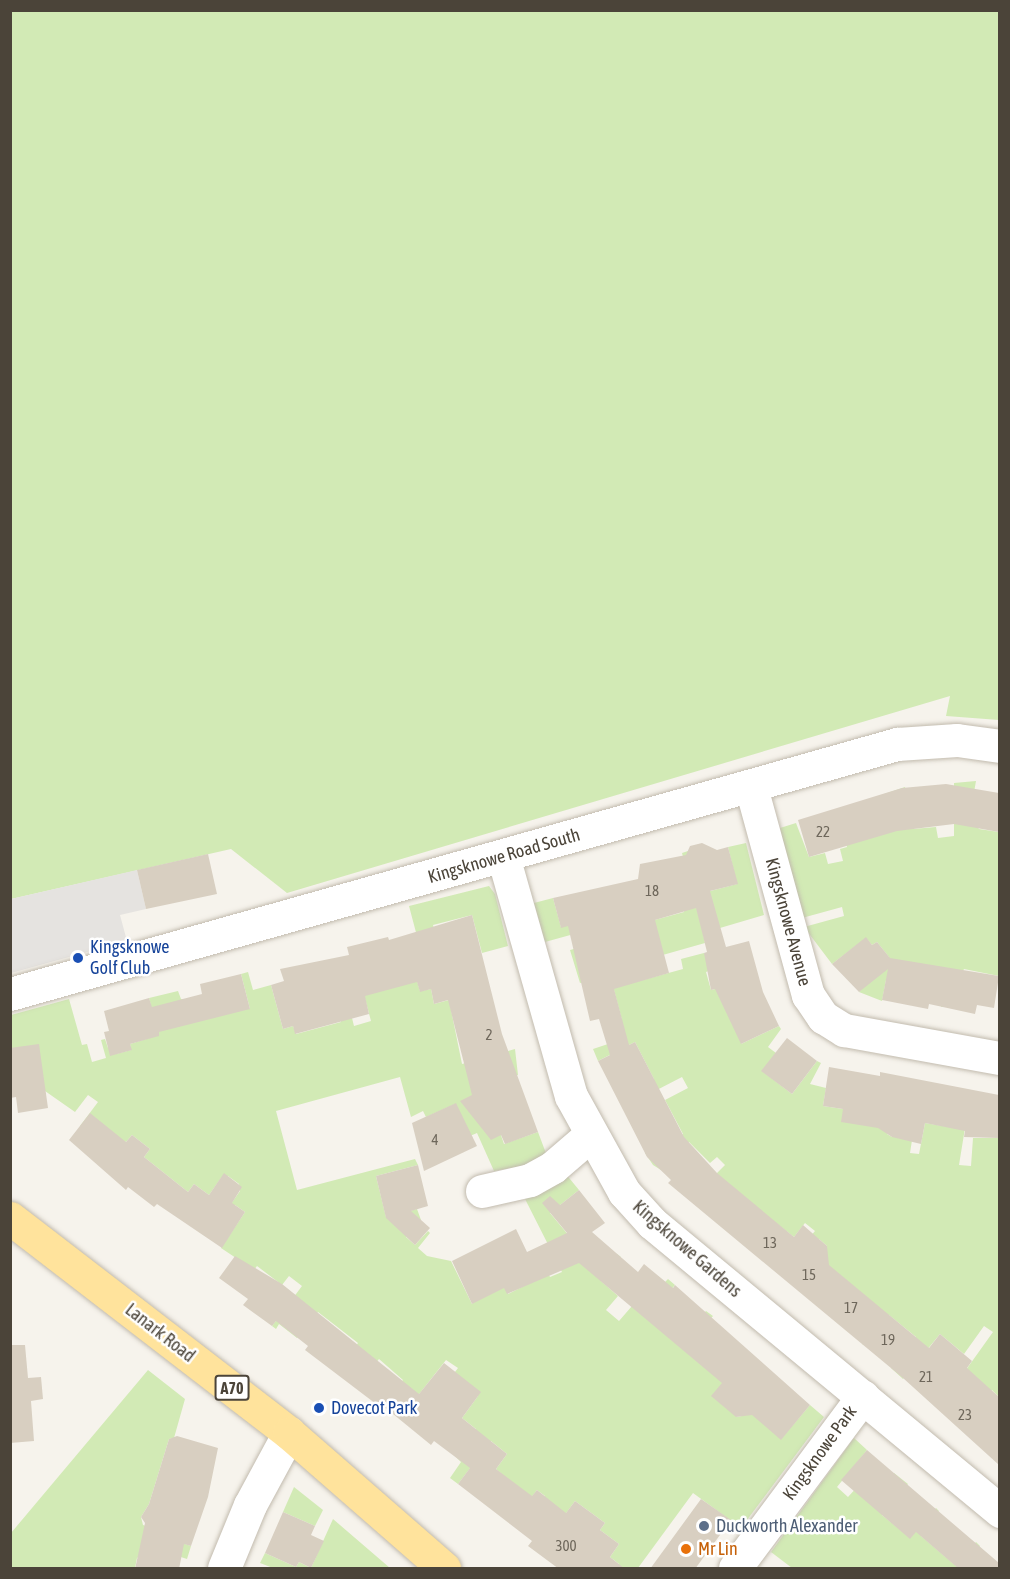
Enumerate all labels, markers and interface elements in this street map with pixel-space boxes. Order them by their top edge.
house number: 22 [816,823,830,841]
street label: Kingsknowe Road South [425,824,583,888]
street label: Kingsknowe Avenue [761,856,815,988]
house number: 18 [645,882,659,900]
place label: Kingsknowe Golf Club [90,937,169,980]
marker: Kingsknowe Golf Club [71,951,85,965]
house number: 2 [485,1026,493,1044]
house number: 4 [431,1131,439,1149]
street label: Kingsknowe Gardens [628,1196,746,1302]
house number: 13 [763,1234,777,1252]
house number: 15 [802,1266,816,1284]
street label: Lanark Road [121,1299,199,1367]
house number: 17 [844,1299,858,1317]
house number: 19 [881,1331,895,1349]
house number: 21 [919,1368,933,1386]
road number: A70 [214,1375,250,1401]
place label: Dovecot Park [331,1397,418,1419]
marker: Dovecot Park [312,1401,326,1415]
street label: Kingsknowe Park [778,1401,862,1505]
house number: 23 [958,1406,972,1424]
place label: Duckworth Alexander [716,1515,858,1537]
marker: Duckworth Alexander [697,1519,711,1533]
house number: 300 [555,1537,577,1555]
place label: Mr Lin [698,1538,738,1560]
marker: Mr Lin [679,1542,693,1556]

